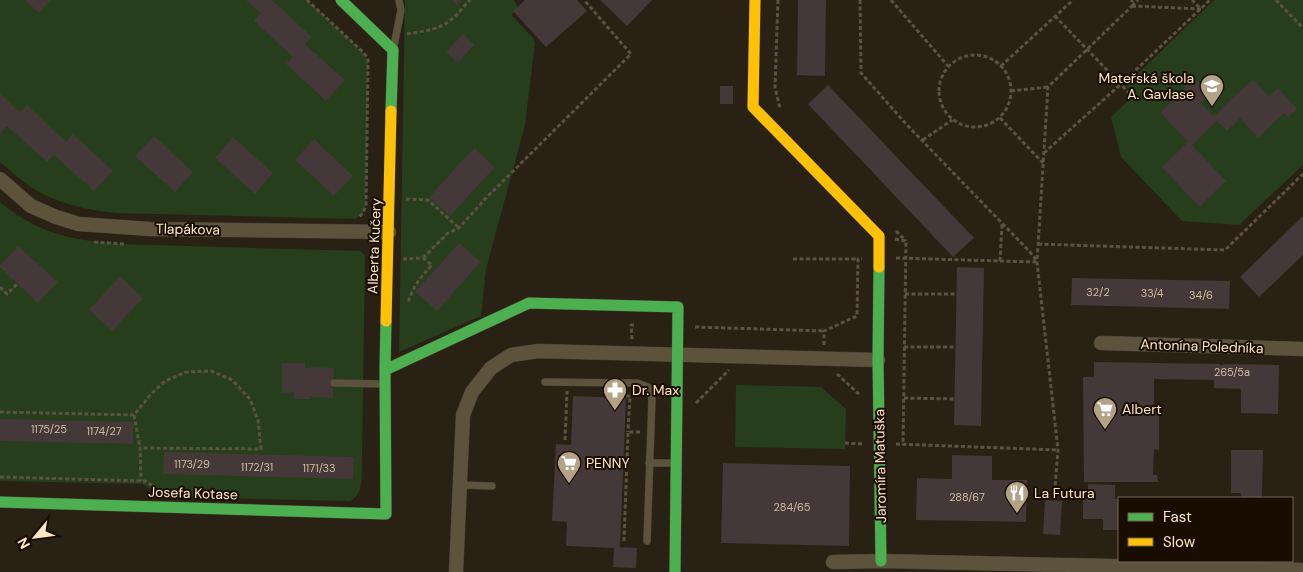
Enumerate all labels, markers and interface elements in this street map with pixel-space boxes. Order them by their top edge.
place label: Mateřská škola A. Gavlase [1098,69,1194,103]
school or university icon: Mateřská škola A. Gavlase [1199,73,1225,107]
street label: Alberta Kučery [363,197,385,294]
street label: Tlapákova [156,219,220,239]
house number: 32/2 [1086,285,1110,299]
house number: 33/4 [1141,286,1164,300]
house number: 34/6 [1189,288,1213,302]
street label: Antonína Poledníka [1140,335,1264,357]
house number: 265/5a [1214,365,1250,379]
pharmacy icon: Dr. Max [602,377,628,411]
place label: Dr. Max [632,381,679,399]
supermarket icon: Albert [1092,396,1118,430]
place label: Albert [1122,400,1162,418]
street label: Jaromíra Matuška [870,409,890,523]
house number: 1175/25 [31,422,67,436]
house number: 1174/27 [86,424,122,438]
supermarket icon: PENNY [556,450,582,484]
place label: PENNY [586,454,630,472]
house number: 1173/29 [174,457,210,471]
house number: 1172/31 [241,460,273,474]
house number: 1171/33 [302,461,336,475]
restaurant icon: La Futura [1004,480,1030,514]
street label: Josefa Kotase [148,482,238,504]
place label: La Futura [1034,484,1095,502]
house number: 288/67 [949,490,985,504]
legend [1118,497,1293,562]
house number: 284/65 [774,500,811,514]
text: Fast [1163,507,1192,527]
north arrow [10,512,60,562]
text: Slow [1163,532,1196,552]
text: N [13,534,34,552]

